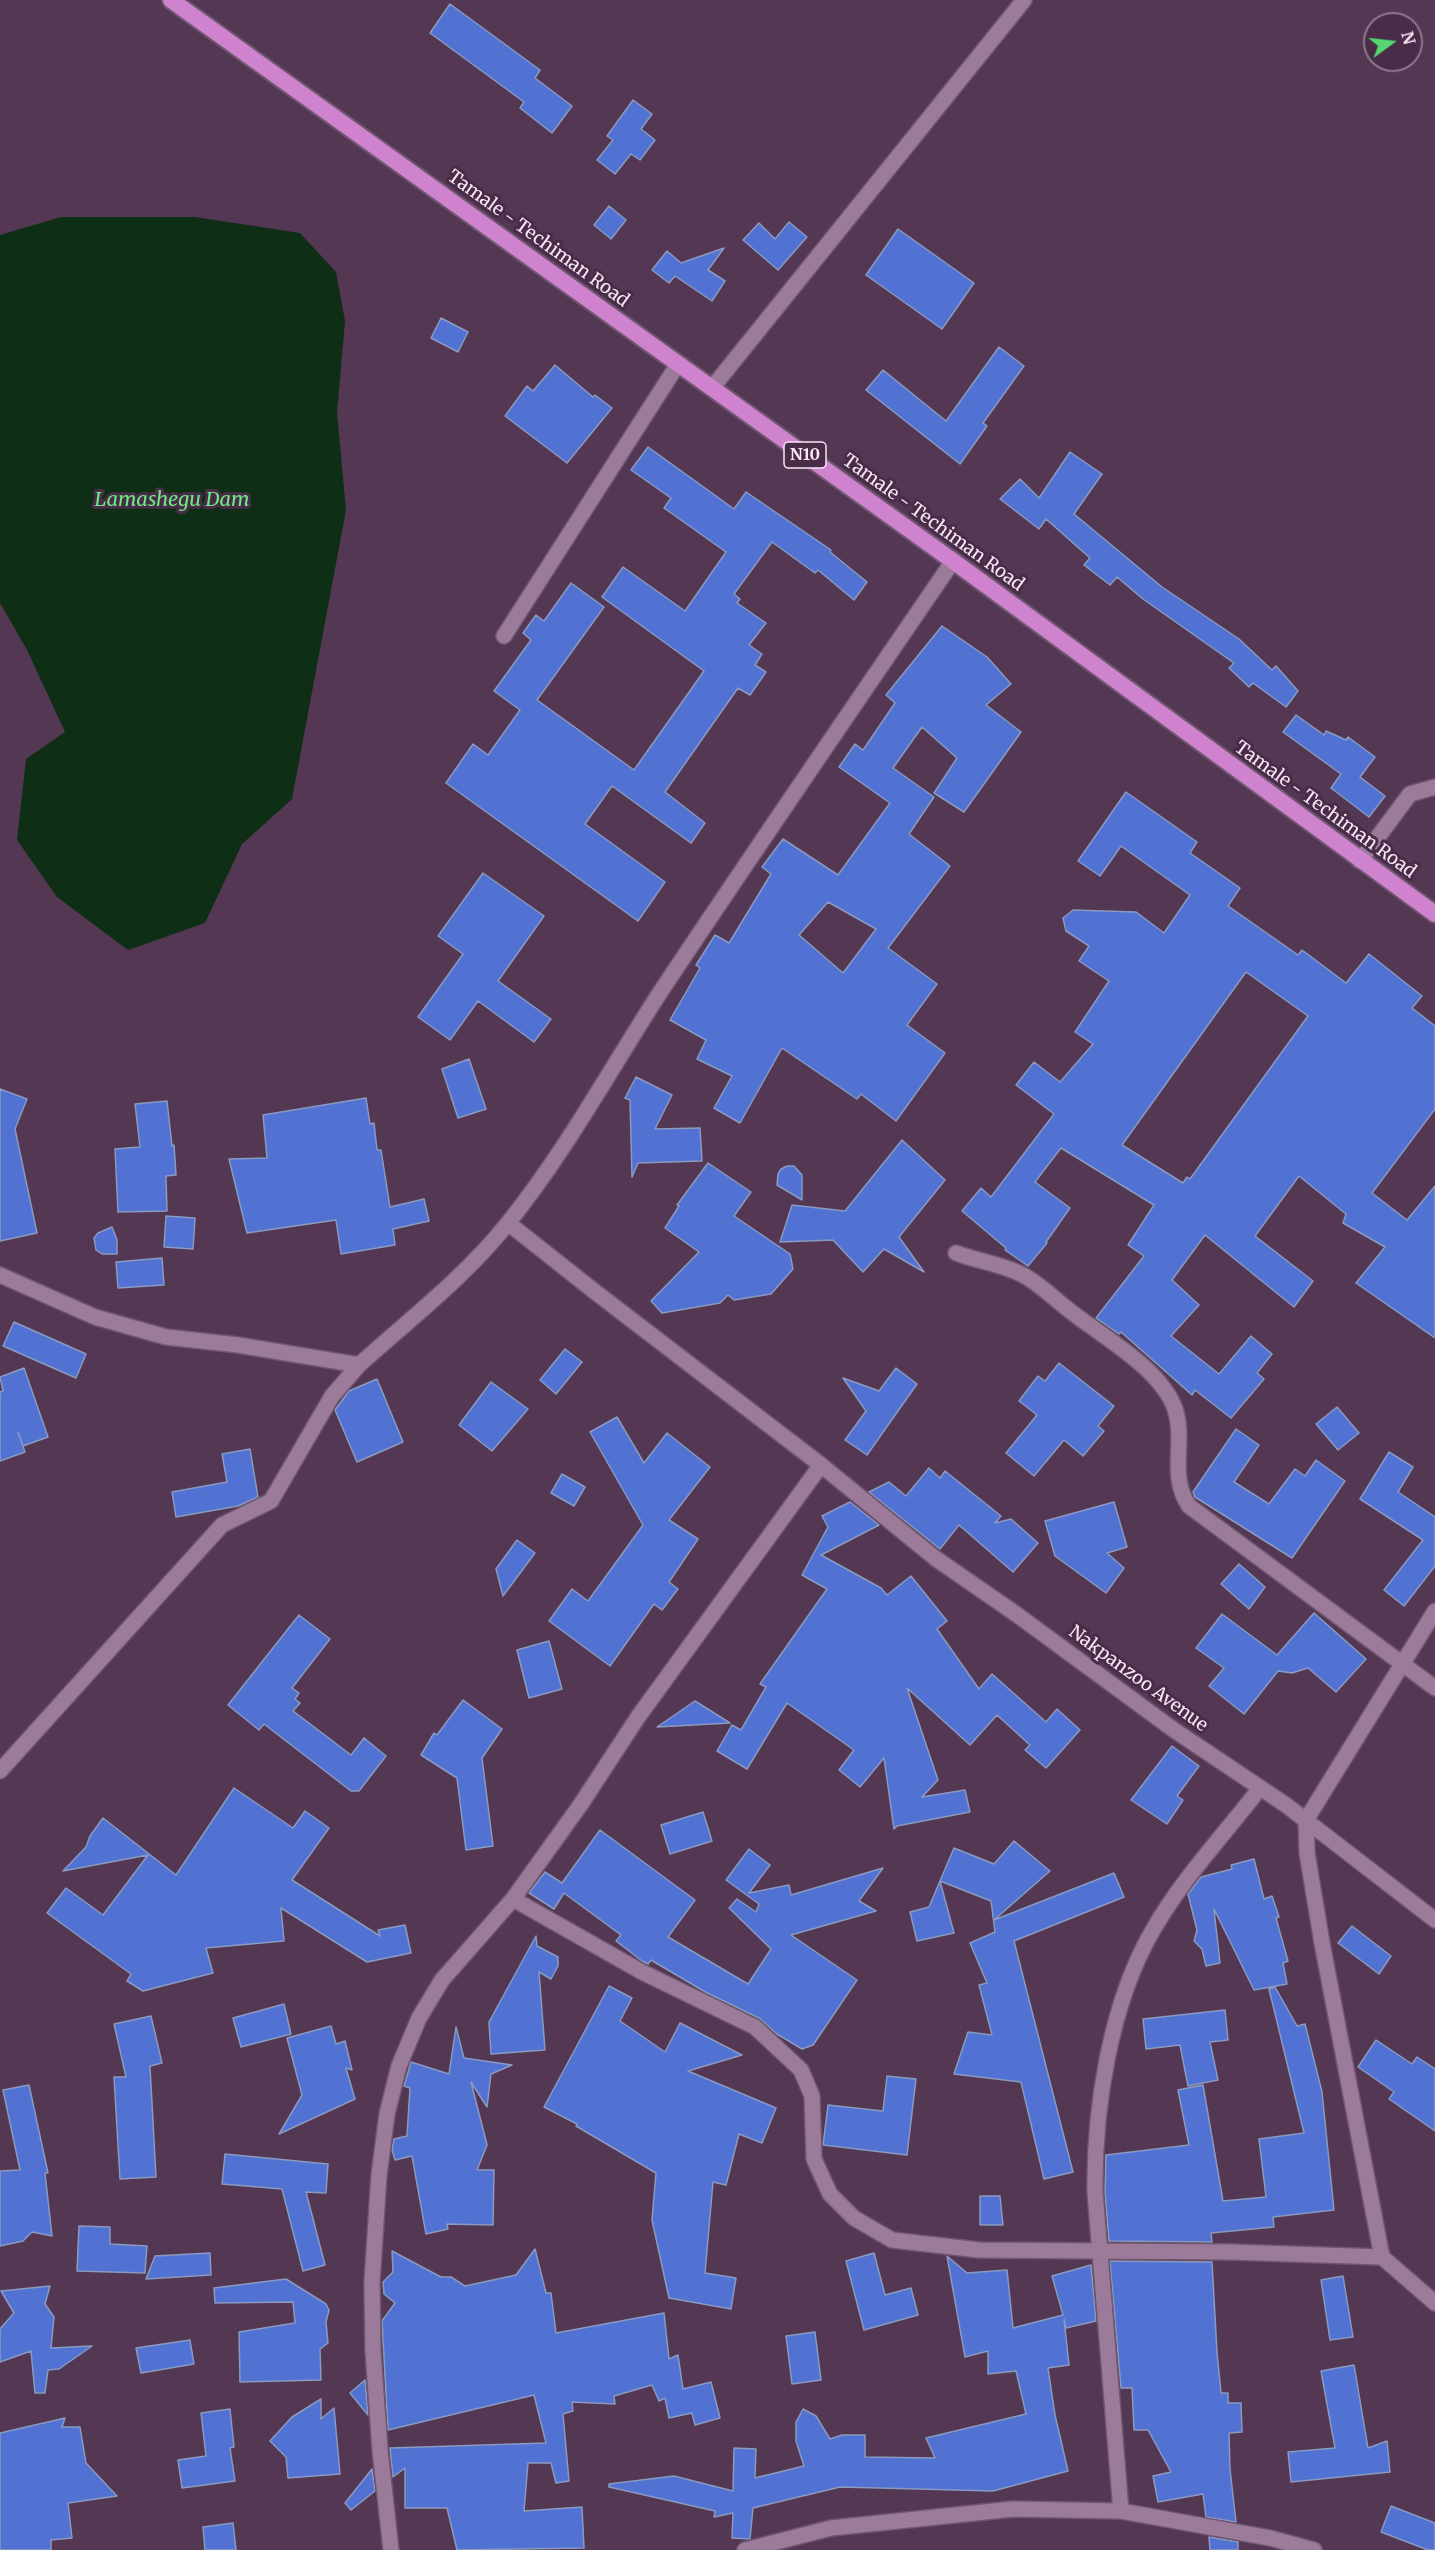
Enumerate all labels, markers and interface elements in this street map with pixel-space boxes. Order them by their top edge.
north arrow [1363,12,1423,72]
text: N [1397,29,1420,47]
street label: Tamale - Techiman Road [443,166,633,312]
road number: N10 [784,442,826,468]
street label: Tamale - Techiman Road [838,450,1028,596]
water label: Lamashegu Dam [94,488,250,512]
street label: Tamale - Techiman Road [1230,737,1420,883]
street label: Nakpanzoo Avenue [1064,1621,1212,1737]

